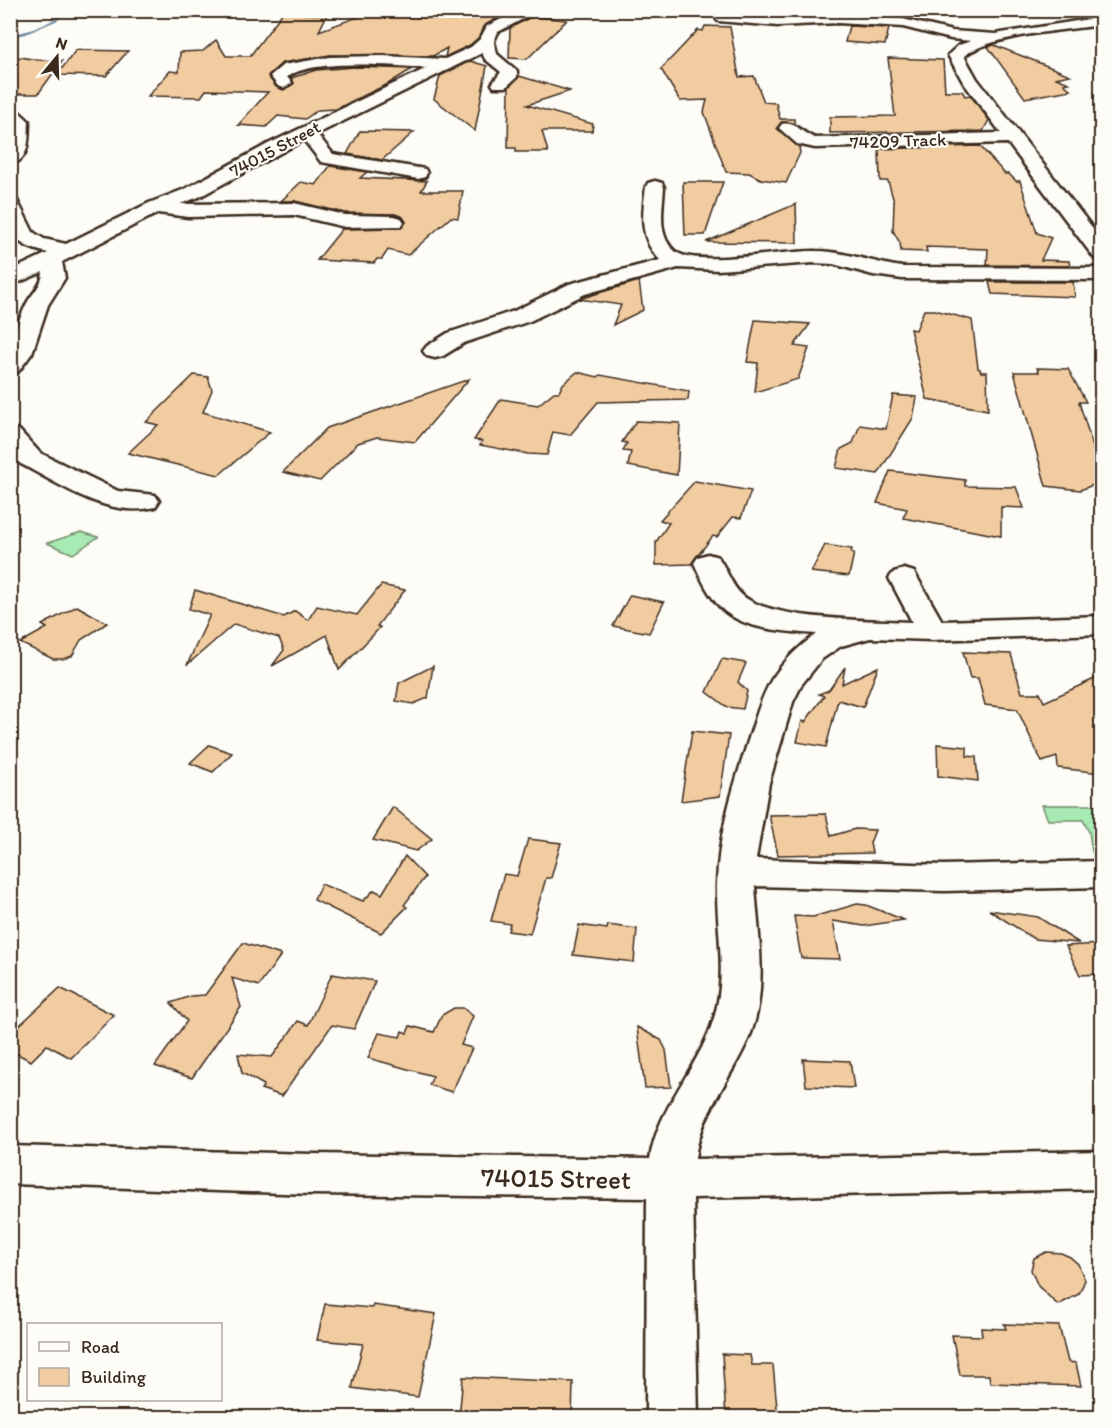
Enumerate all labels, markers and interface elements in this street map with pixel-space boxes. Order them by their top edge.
north arrow [27,27,87,87]
text: N [54,33,70,54]
street label: 74015 Street [226,116,325,182]
street label: 74209 Track [849,128,947,154]
street label: 74015 Street [481,1160,631,1196]
legend [27,1323,222,1401]
text: Road [81,1336,120,1358]
text: Building [81,1366,147,1388]

